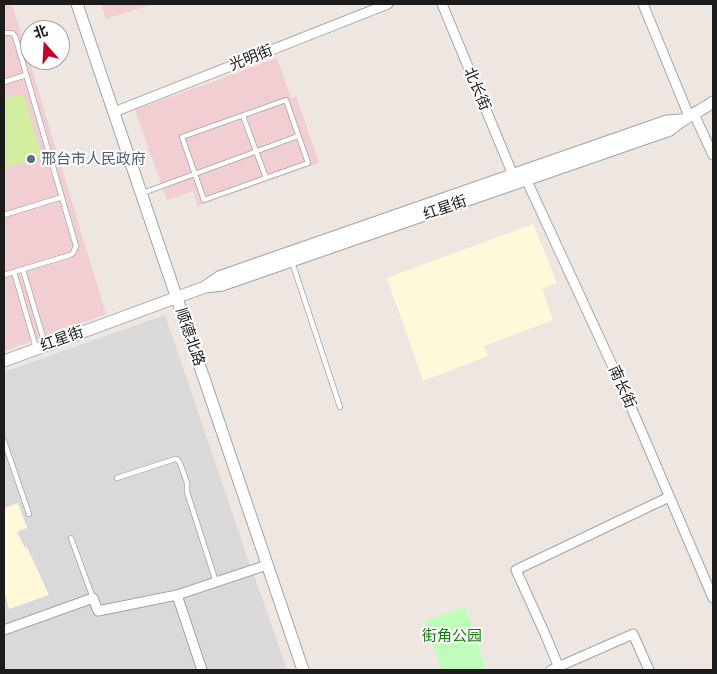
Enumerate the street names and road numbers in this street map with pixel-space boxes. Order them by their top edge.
street label: 光明街 [227,41,275,75]
street label: 北长街 [460,65,494,113]
street label: 红星街 [421,192,469,224]
street label: 顺德北路 [172,306,208,368]
street label: 红星街 [38,323,86,355]
street label: 南长街 [605,363,639,411]

